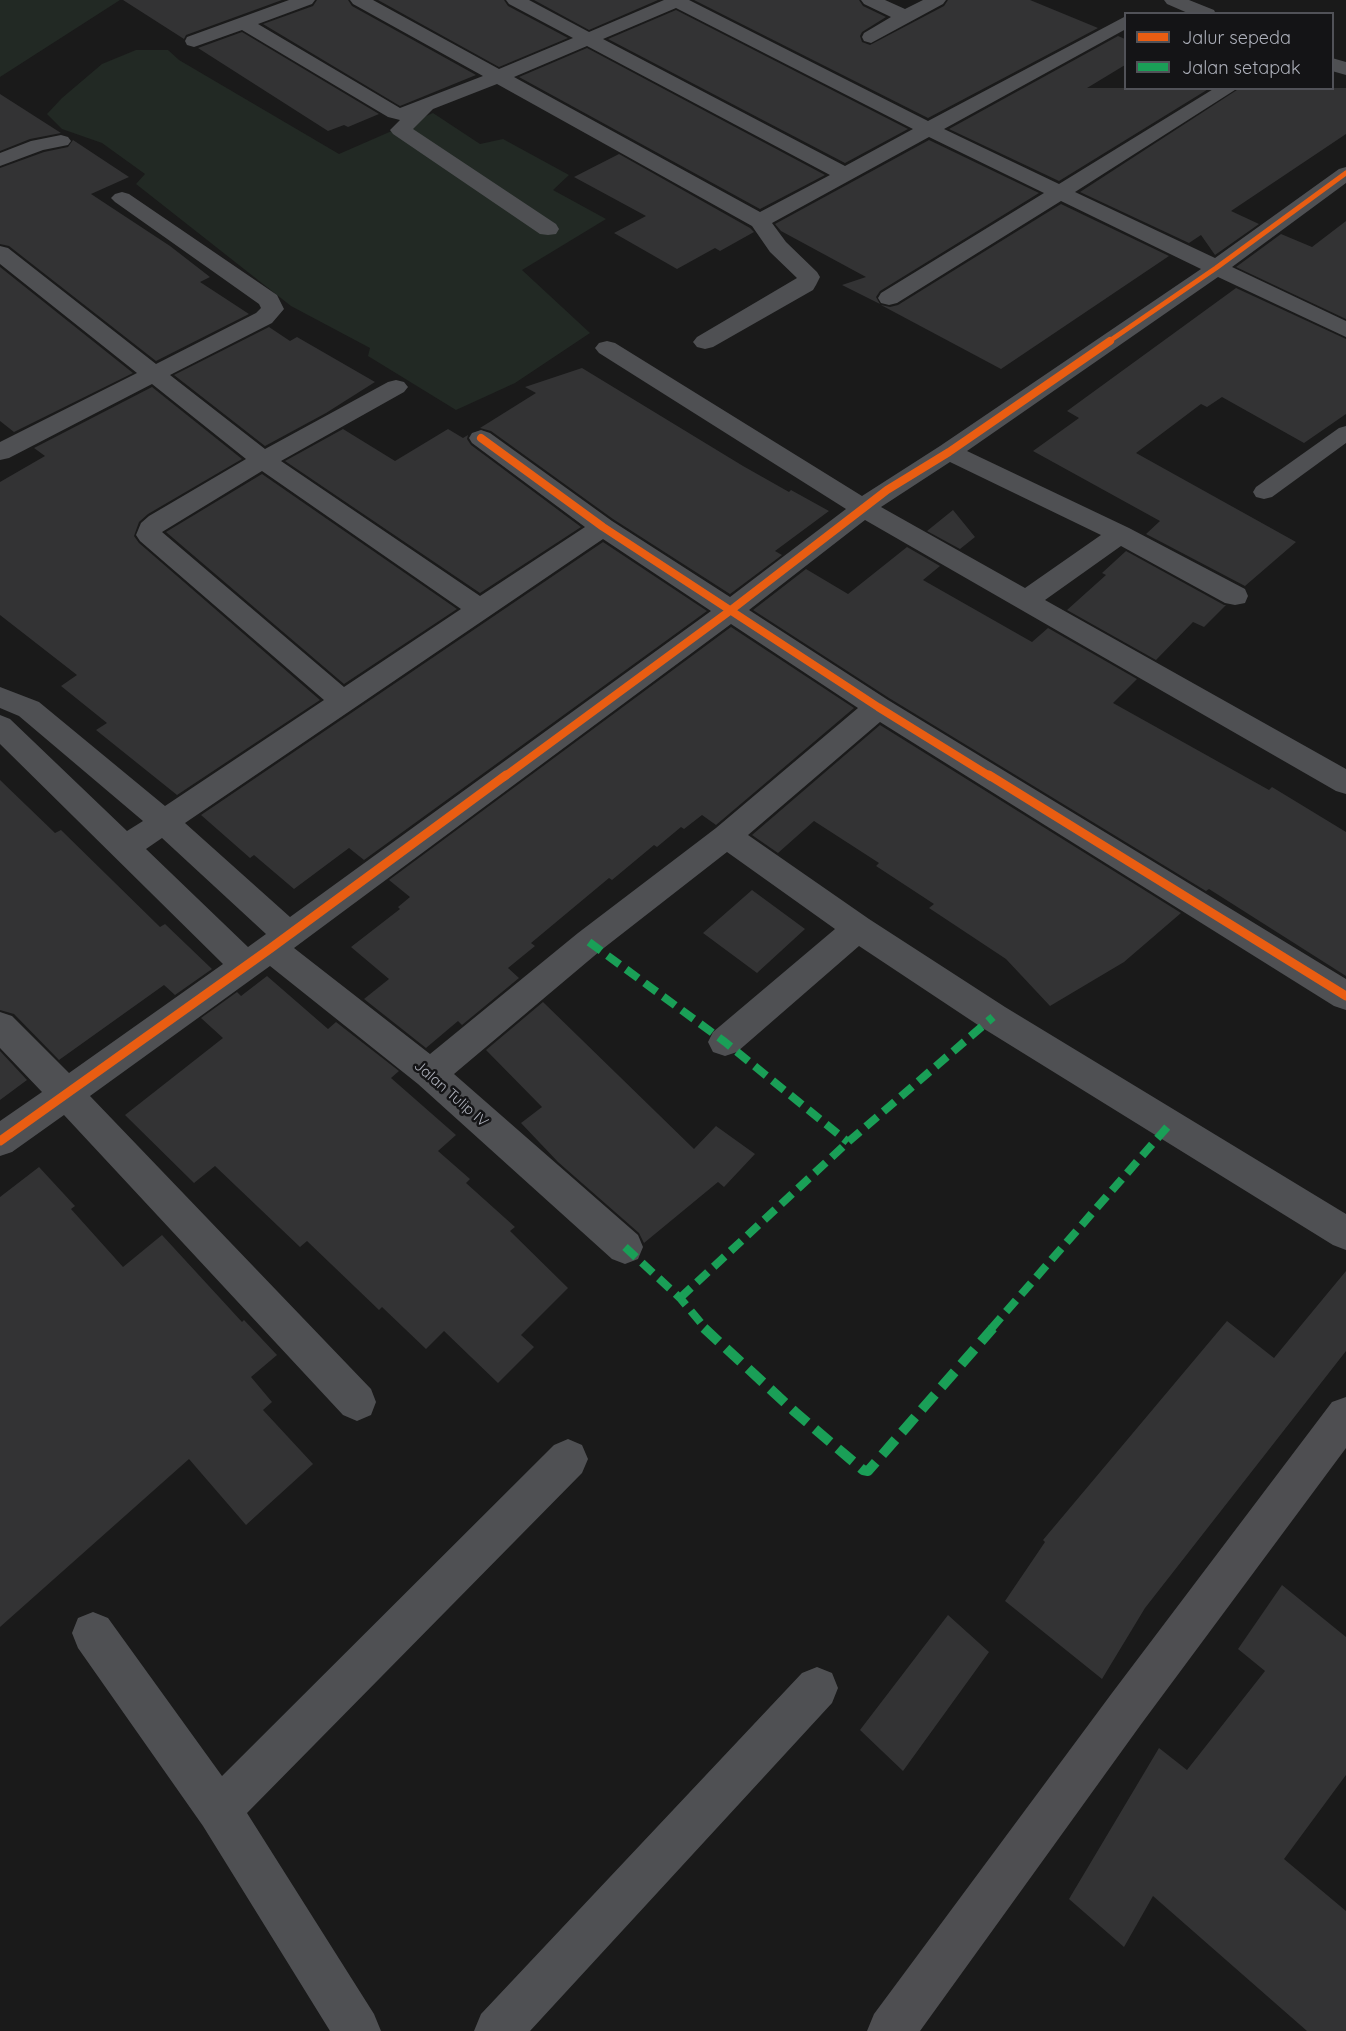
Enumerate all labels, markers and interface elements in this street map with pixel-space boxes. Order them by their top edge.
legend [1124,12,1334,90]
text: Jalur sepeda [1182,26,1291,49]
text: Jalan setapak [1182,56,1301,79]
street label: Jalan Tulip IV [410,1057,492,1131]

